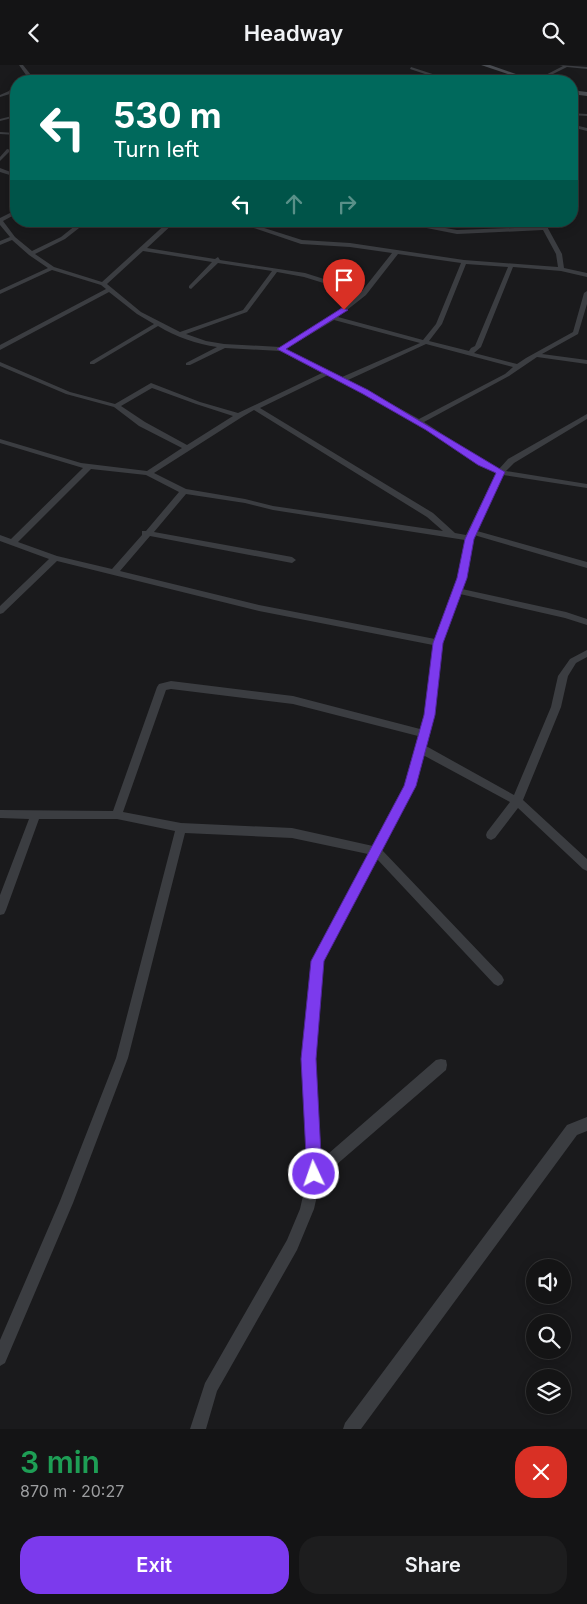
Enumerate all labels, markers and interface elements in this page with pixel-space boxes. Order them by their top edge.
icon: back [20,19,48,47]
icon: search [539,19,567,47]
text: Headway [244,20,343,46]
text: 530 m [113,94,222,136]
icon: left [30,95,95,160]
text: Turn left [113,136,199,162]
icon: left [227,190,255,218]
icon: ahead [280,190,308,218]
icon: right [333,190,361,218]
pin [323,259,365,310]
icon: arrive [330,266,358,294]
position arrow [287,1147,339,1199]
map controls [526,1259,571,1414]
button: sound [526,1259,571,1304]
button: search [526,1314,571,1359]
button: layers [526,1369,571,1414]
text: 3 min [20,1444,100,1480]
button: close [515,1446,567,1498]
text: 870 m · 20:27 [20,1481,124,1501]
button: Exit [20,1536,289,1594]
button: Share [299,1536,567,1594]

